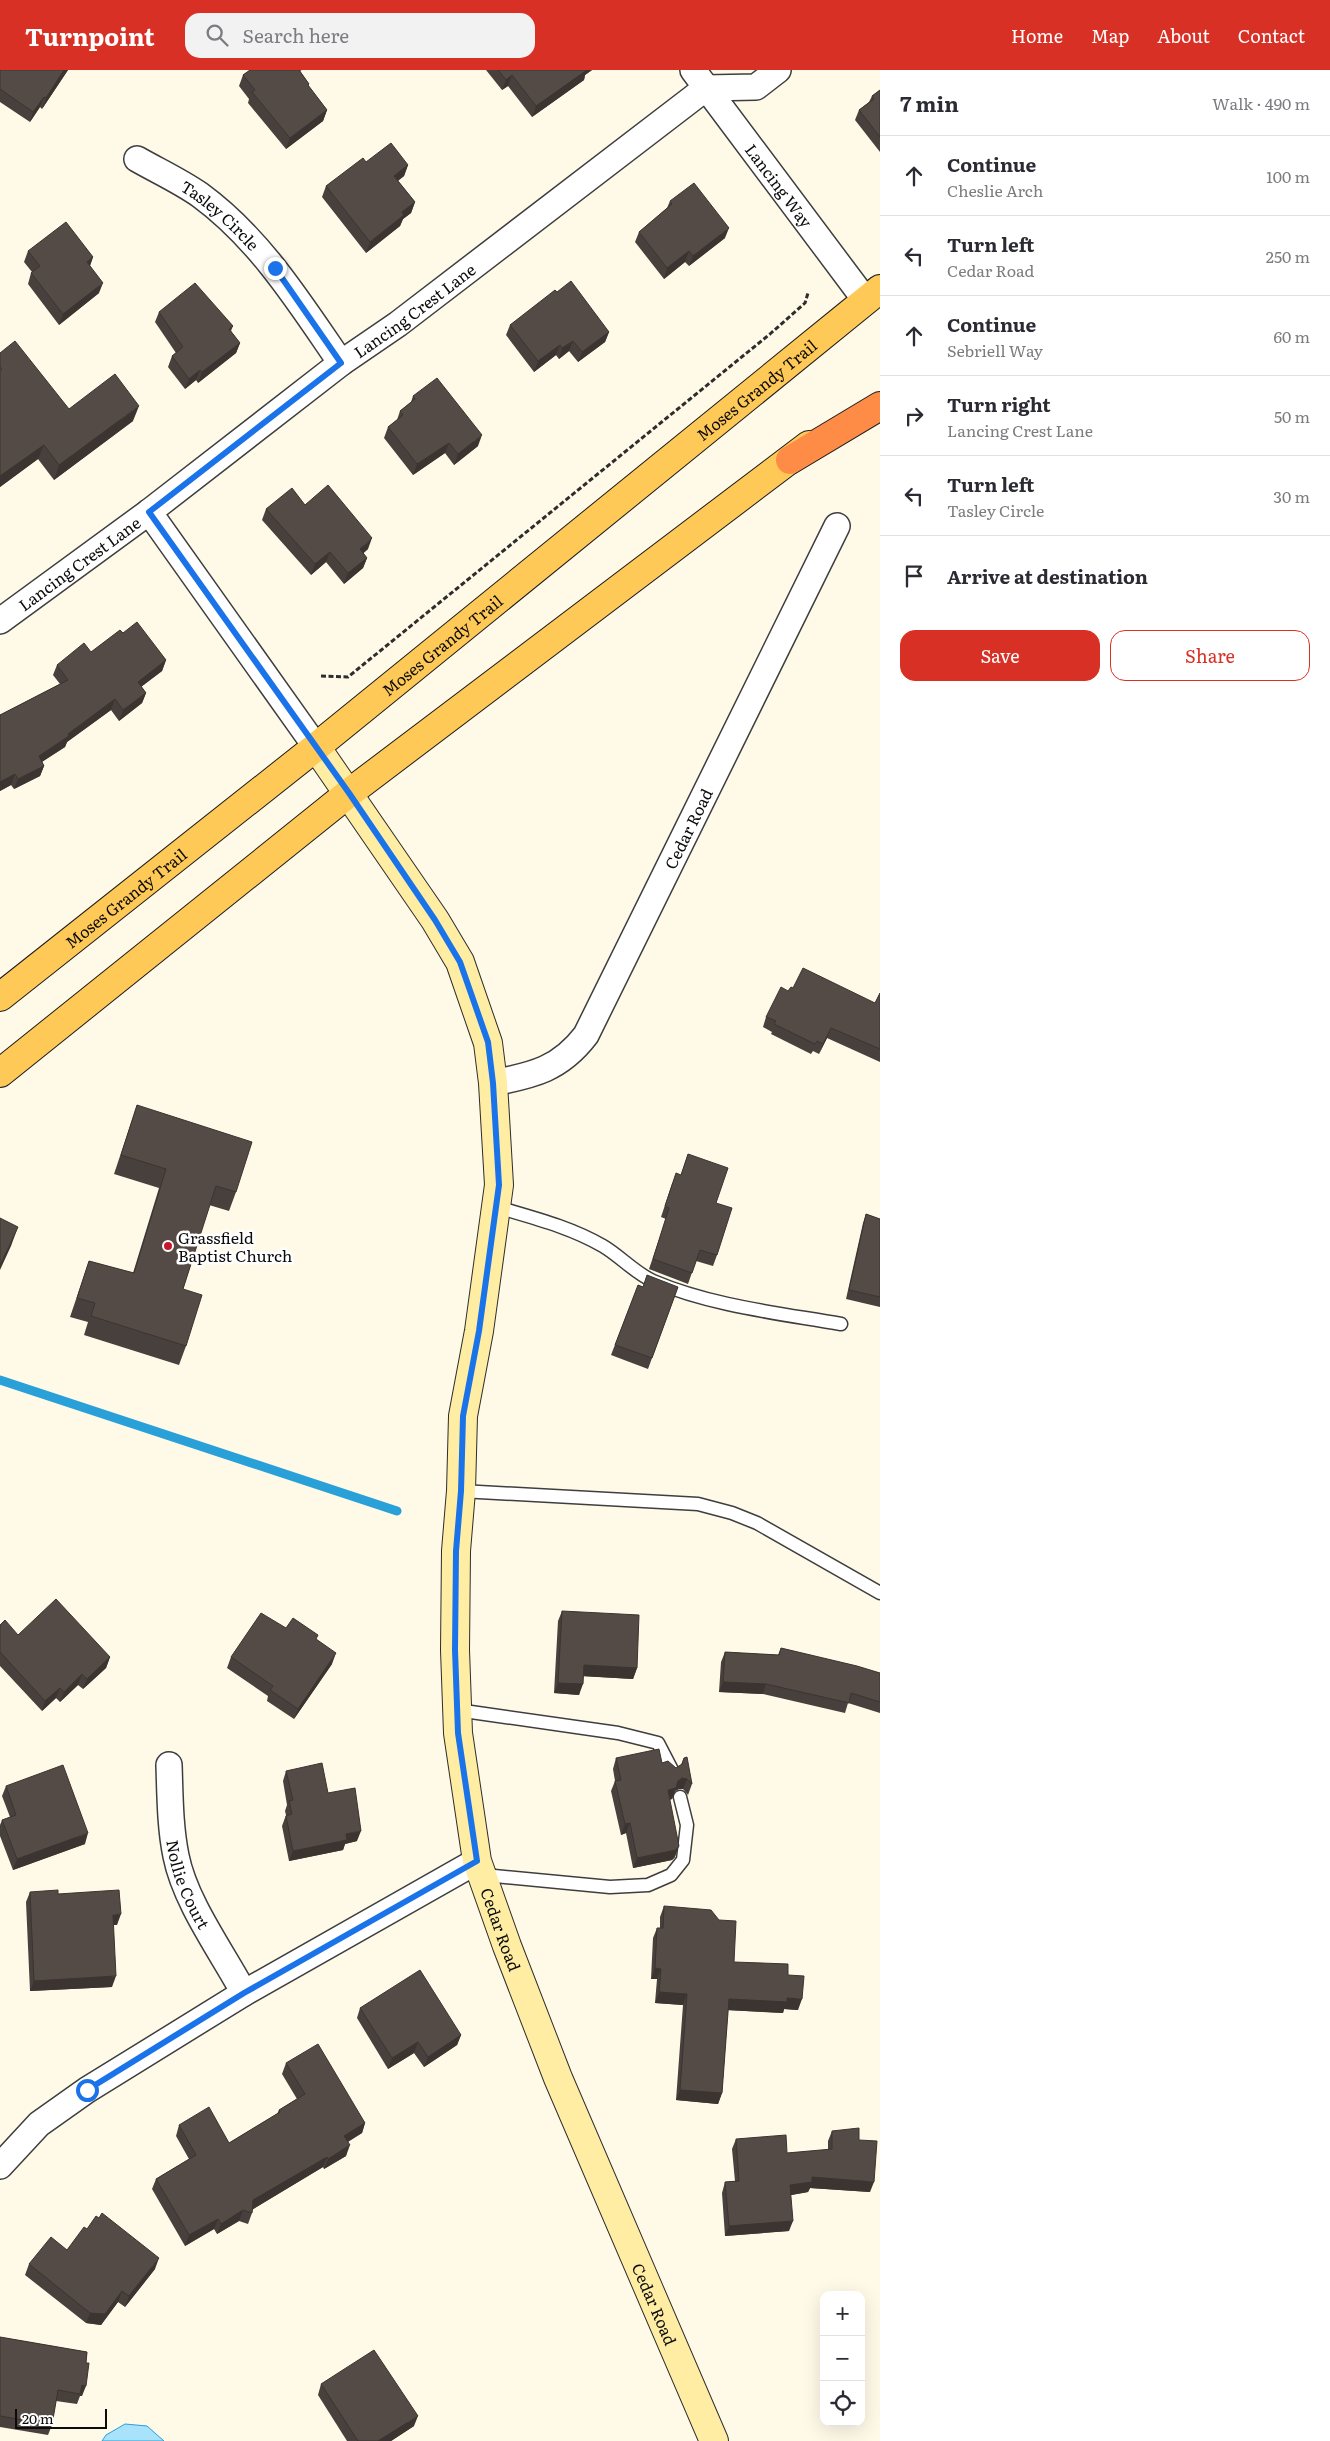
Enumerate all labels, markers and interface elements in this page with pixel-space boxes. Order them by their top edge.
search box [185,13,535,58]
text: Turnpoint [25,18,155,53]
icon: search [203,21,231,49]
text: Search here [243,21,349,49]
text: Home [1011,22,1063,49]
text: Map [1091,22,1129,49]
text: About [1157,22,1210,49]
text: Contact [1238,22,1305,49]
text: 7 min [900,87,959,118]
text: Walk · 490 m [1212,91,1310,115]
street label: Lancing Way [740,138,819,233]
text: Continue [947,150,1036,178]
icon: ahead [900,162,928,190]
text: 100 m [1266,164,1310,188]
street label: Tasley Circle [177,174,265,255]
text: Cheslie Arch [947,178,1043,202]
text: Turn left [947,230,1034,258]
icon: left [900,242,928,270]
text: 250 m [1266,244,1310,268]
route end [264,257,287,280]
street label: Lancing Crest Lane [348,257,480,363]
text: Cedar Road [947,258,1034,282]
text: Continue [947,310,1036,338]
icon: ahead [900,322,928,350]
text: 60 m [1273,324,1310,348]
street label: Moses Grandy Trail [691,333,822,446]
text: Sebriell Way [947,338,1043,362]
text: Turn right [947,390,1051,418]
icon: right [900,402,928,430]
text: 50 m [1274,404,1310,428]
text: Lancing Crest Lane [947,418,1093,442]
text: Turn left [947,470,1034,498]
icon: left [900,482,928,510]
text: 30 m [1273,484,1310,508]
text: Tasley Circle [947,498,1044,522]
street label: Lancing Crest Lane [13,510,145,616]
icon: arrive [900,562,928,590]
text: Arrive at destination [947,562,1148,590]
street label: Moses Grandy Trail [376,588,507,701]
button: Save [900,630,1100,681]
button: Share [1110,630,1310,681]
street label: Cedar Road [658,784,718,873]
street label: Moses Grandy Trail [60,842,191,953]
place label: Grassfield Baptist Church [178,1225,293,1267]
marker: Grassfield Baptist Church [162,1240,174,1252]
street label: Nollie Court [161,1838,216,1934]
street label: Cedar Road [475,1884,528,1975]
route start [76,2079,99,2102]
street label: Cedar Road [627,2259,683,2349]
map controls [820,2291,865,2426]
button: + [820,2291,865,2336]
button: − [820,2336,865,2381]
button: locate [820,2381,865,2426]
scale bar [15,2406,108,2429]
text: 20 m [22,2408,54,2428]

